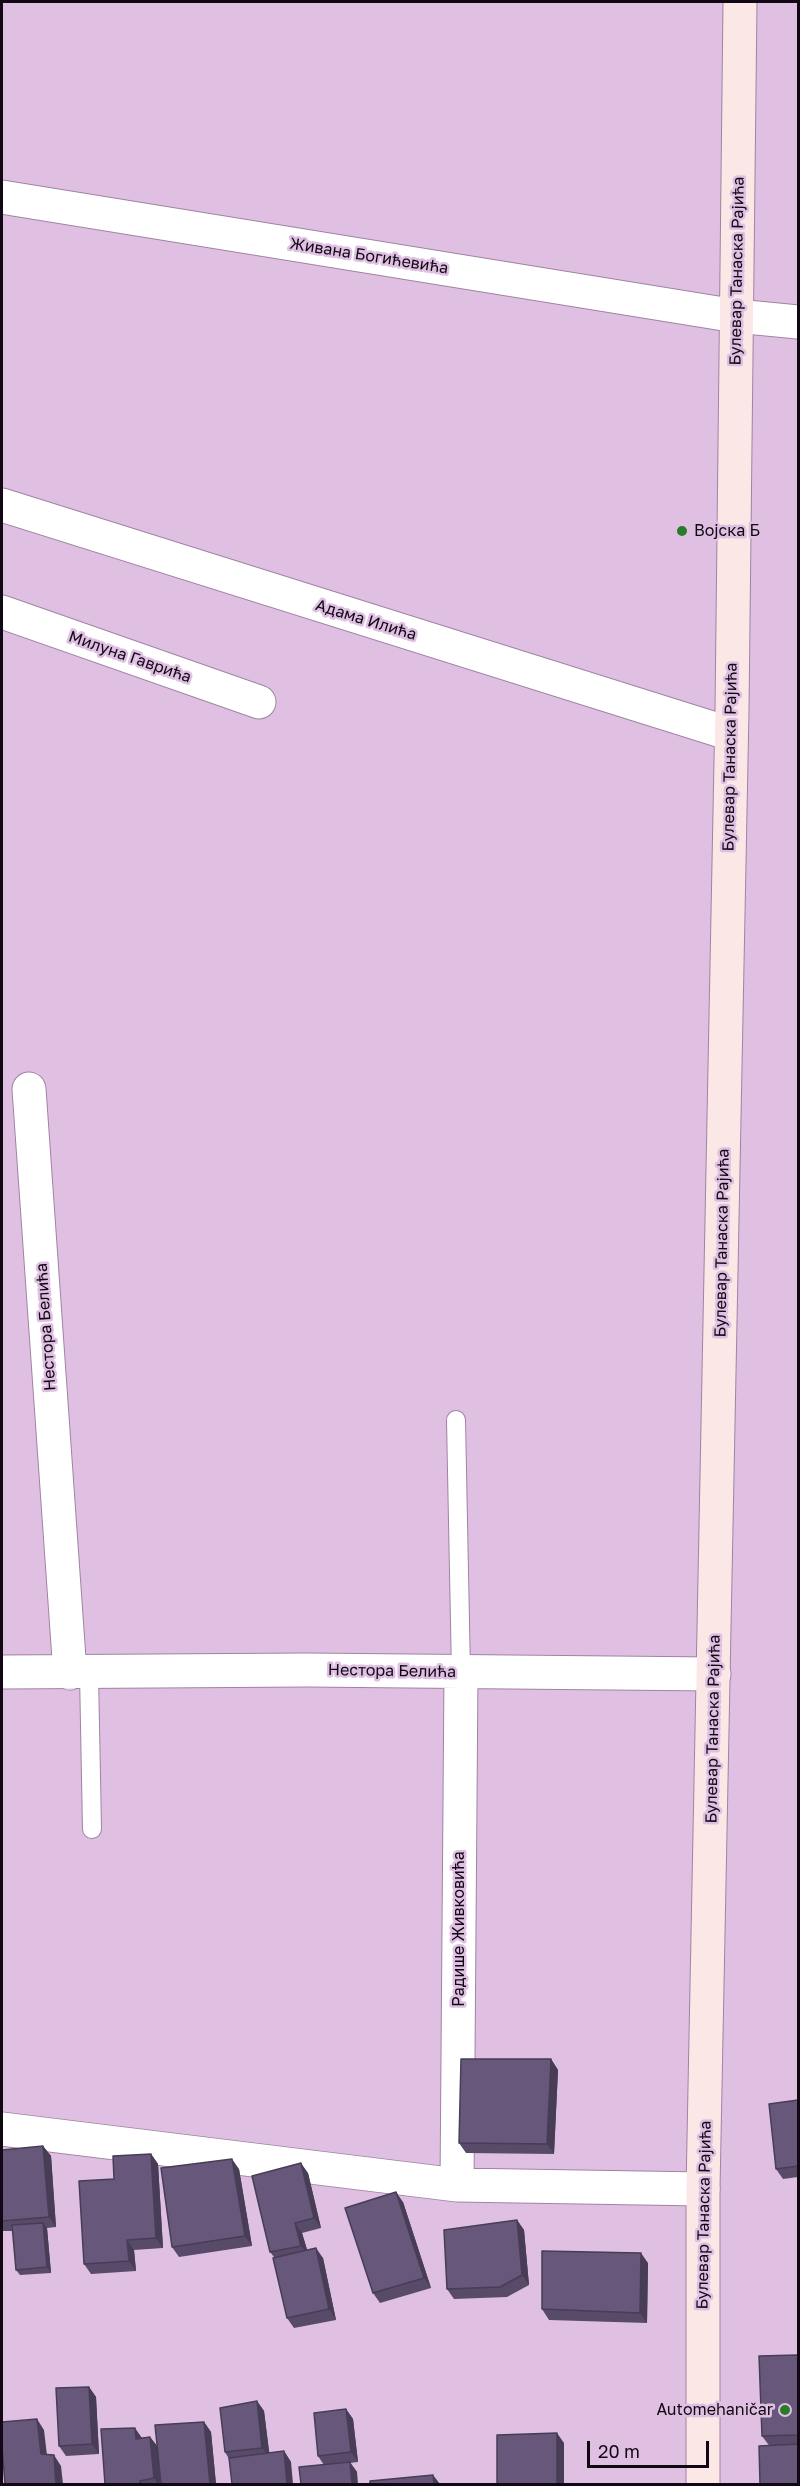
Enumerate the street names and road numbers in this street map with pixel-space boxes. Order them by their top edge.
street label: Булевар Танаска Рајића [726,176,748,366]
street label: Живана Богићевића [288,234,450,278]
street label: Адама Илића [313,596,419,644]
street label: Милуна Гаврића [66,627,194,687]
street label: Булевар Танаска Рајића [719,662,741,852]
street label: Булевар Танаска Рајића [711,1148,733,1338]
street label: Нестора Белића [32,1262,60,1392]
street label: Булевар Танаска Рајића [702,1634,724,1824]
street label: Нестора Белића [328,1660,456,1682]
street label: Радише Живковића [449,1851,469,2007]
street label: Булевар Танаска Рајића [693,2120,715,2310]

